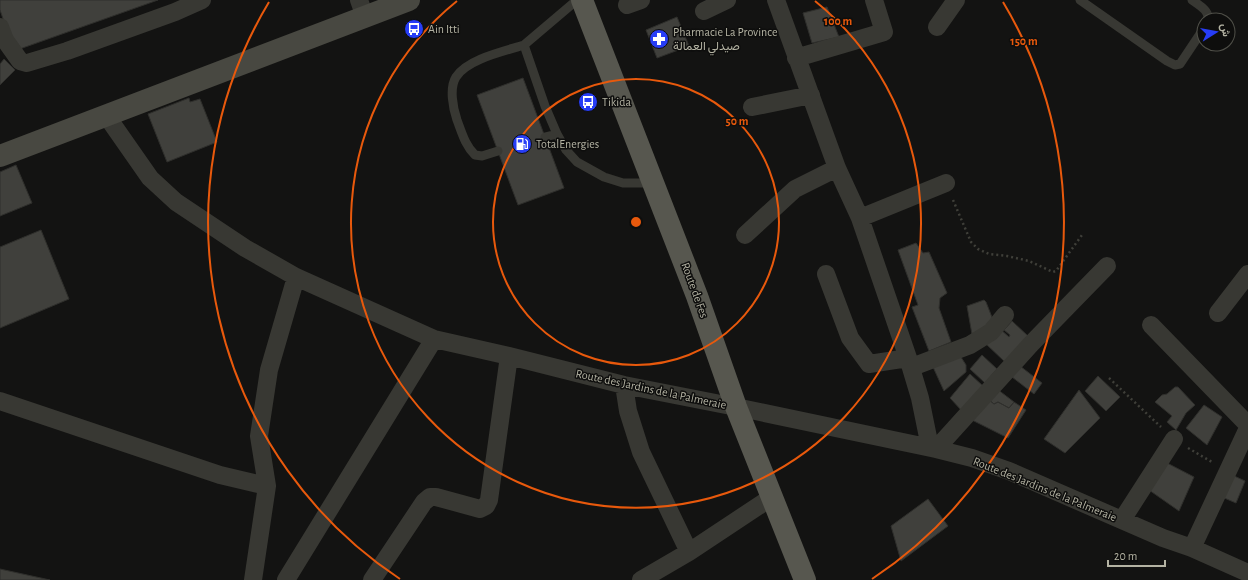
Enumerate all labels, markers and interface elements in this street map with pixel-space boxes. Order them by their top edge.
north arrow [1196,12,1236,52]
text: 100 m [824,15,852,27]
bus stop icon: Ain Itti [403,18,425,40]
place label: Ain Itti [428,23,460,35]
text: ش [1218,23,1232,38]
place label: Pharmacie La Province صيدلي العمالة [673,26,777,56]
pharmacy icon: Pharmacie La Province صيدلي العمالة [648,28,670,50]
text: 150 m [1010,35,1038,47]
bus stop icon: Tikida [577,91,599,113]
place label: Tikida [602,96,631,108]
text: 50 m [726,115,749,127]
fuel station icon: TotalEnergies [511,133,533,155]
place label: TotalEnergies [536,138,599,150]
centre of rings [629,215,643,229]
street label: Route de Fes [679,261,711,319]
street label: Route des Jardins de la Palmeraie [575,367,727,411]
street label: Route des Jardins de la Palmeraie [972,455,1118,523]
scale bar [1108,542,1165,568]
text: 20 m [1114,550,1137,562]

